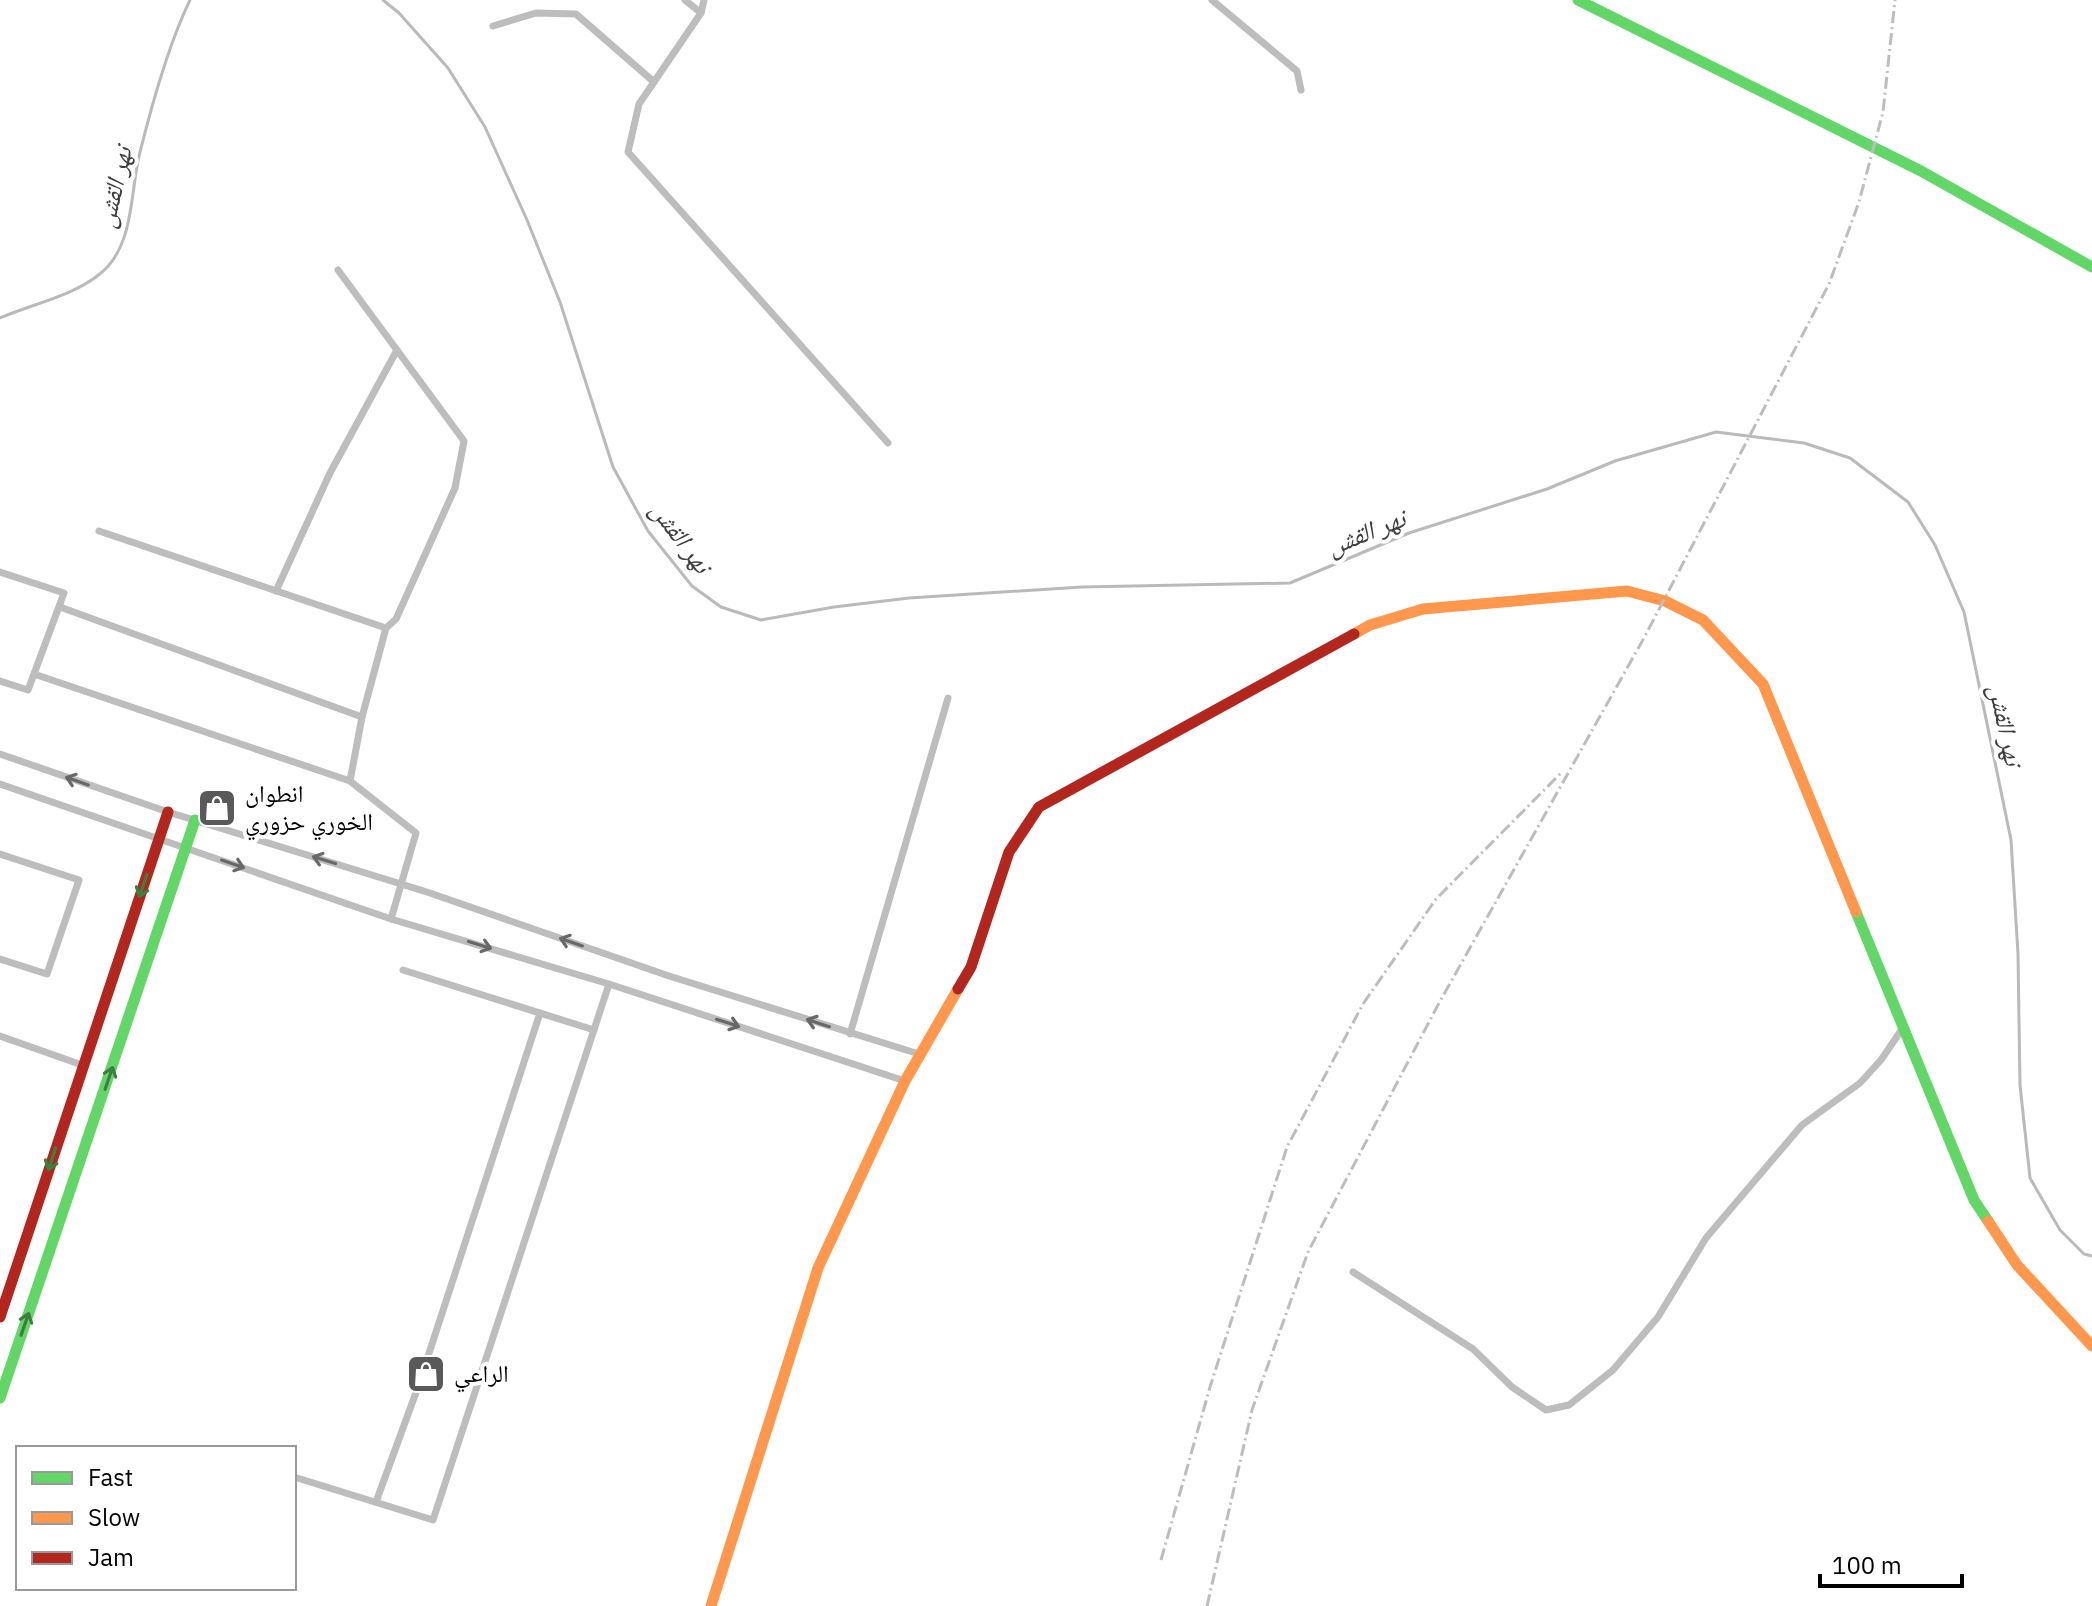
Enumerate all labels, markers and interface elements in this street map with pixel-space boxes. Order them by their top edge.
water label: نهر القش [87,140,140,231]
water label: نهر القش [644,493,722,582]
water label: نهر القش [1321,499,1413,562]
water label: نهر القش [1982,681,2033,772]
one-way arrow [64,772,89,787]
place label: انطوان الخوري حزوري [245,777,373,841]
shop icon: انطوان الخوري حزوري [196,787,238,829]
one-way arrow [312,852,338,867]
one-way arrow [220,857,245,872]
one-way arrow [135,873,150,898]
one-way arrow [559,934,584,948]
one-way arrow [466,938,492,953]
one-way arrow [805,1015,830,1030]
one-way arrow [714,1016,740,1031]
one-way arrow [103,1065,118,1090]
one-way arrow [43,1146,58,1171]
one-way arrow [19,1312,34,1337]
shop icon: الراعي [405,1353,447,1395]
place label: الراعي [454,1357,509,1393]
legend [16,1446,296,1590]
text: Fast [88,1461,133,1493]
text: Slow [88,1501,140,1533]
scale bar [1820,1538,1962,1588]
text: Jam [88,1541,134,1573]
text: 100 m [1832,1549,1902,1581]

